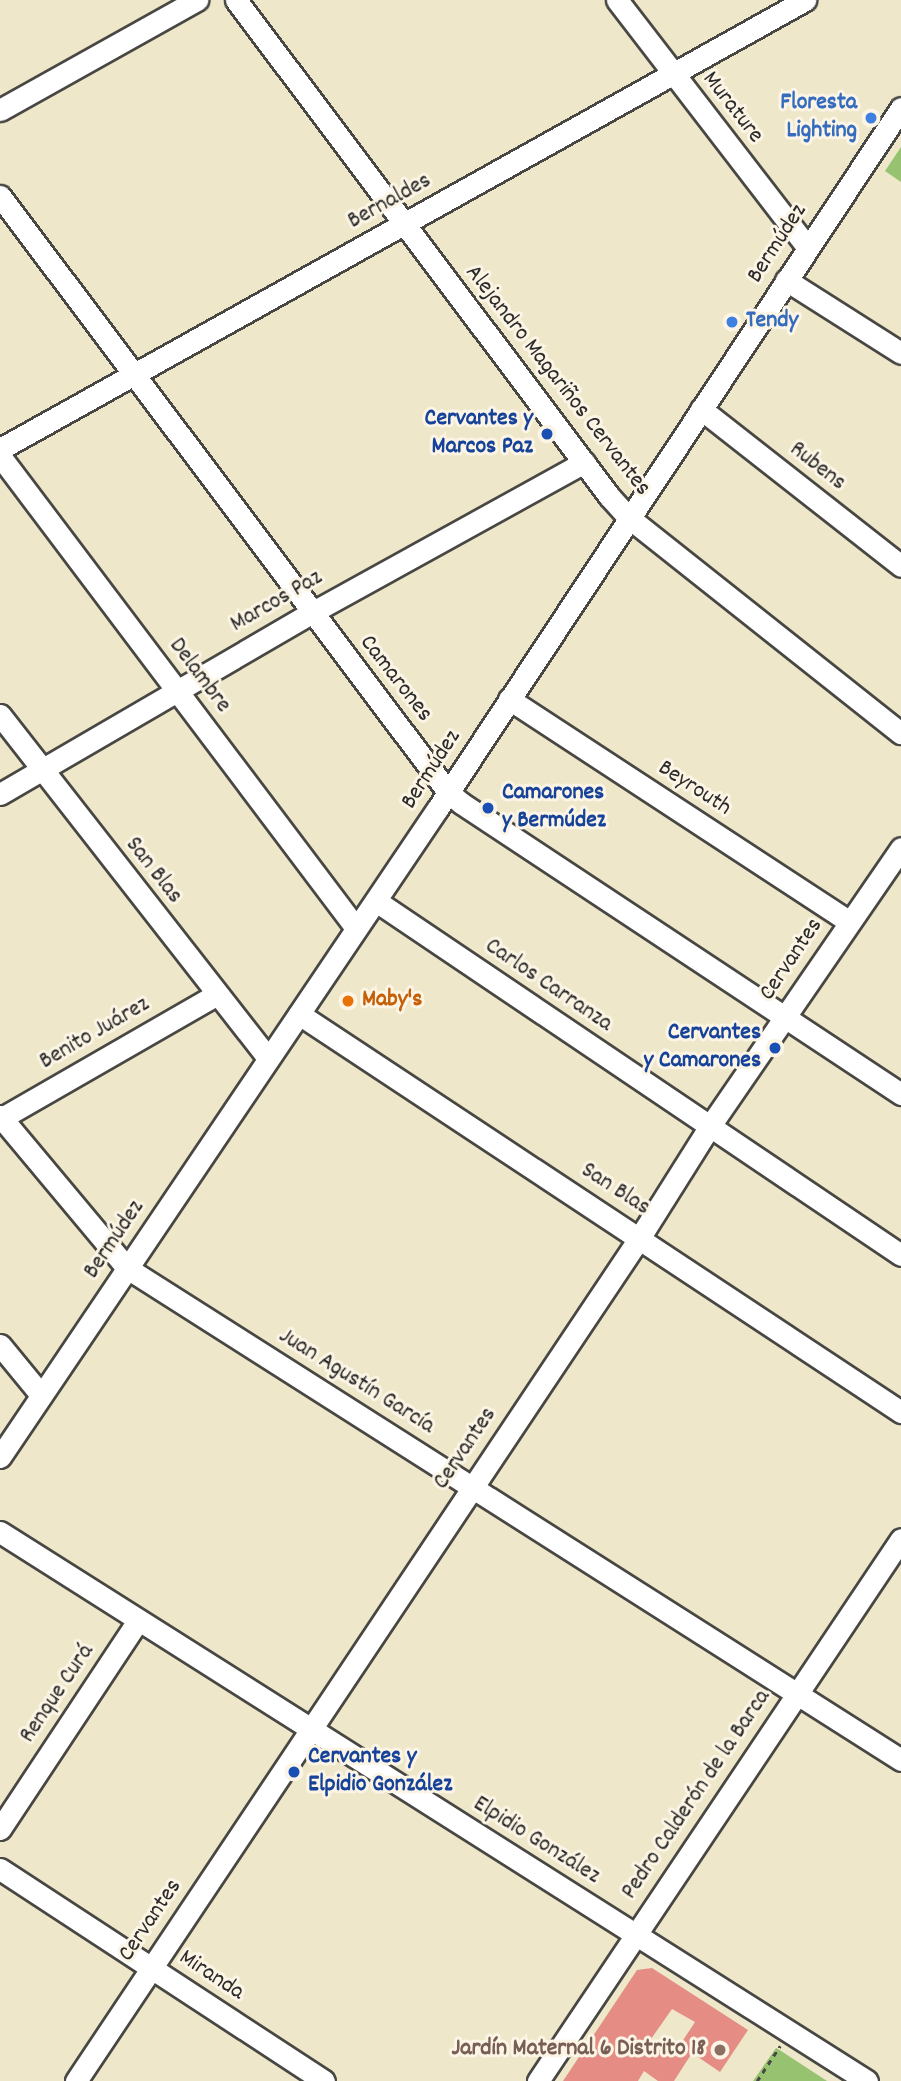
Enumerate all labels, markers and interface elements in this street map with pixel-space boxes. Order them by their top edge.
street label: Murature [695,66,769,150]
place label: Floresta Lighting [780,90,857,146]
marker: Floresta Lighting [863,110,879,126]
street label: Bernaldes [343,167,437,237]
street label: Bermúdez [742,199,814,289]
street label: Alejandro Magariños Cervantes [458,260,656,502]
place label: Tendy [746,308,798,336]
marker: Tendy [724,314,740,330]
place label: Cervantes y Marcos Paz [425,406,533,462]
marker: Cervantes y Marcos Paz [539,426,555,442]
street label: Rubens [783,436,851,498]
street label: Marcos Paz [226,564,328,640]
street label: Camarones [352,630,438,728]
street label: Delambre [162,633,236,719]
street label: Bermúdez [396,725,468,815]
street label: Beyrouth [652,755,736,823]
place label: Camarones y Bermúdez [502,780,606,836]
marker: Camarones y Bermúdez [480,800,496,816]
street label: San Blas [118,832,188,910]
street label: Cervantes [754,913,830,1007]
street label: Carlos Carranza [479,933,617,1039]
place label: Maby's [362,987,422,1015]
street label: Benito Juárez [35,991,155,1077]
marker: Maby's [340,993,356,1009]
place label: Cervantes y Camarones [644,1020,761,1076]
marker: Cervantes y Camarones [767,1040,783,1056]
street label: San Blas [575,1157,655,1223]
street label: Bermúdez [78,1195,152,1285]
street label: Juan Agustín García [273,1323,439,1441]
street label: Cervantes [428,1402,504,1496]
street label: Renque Curá [14,1639,102,1749]
street label: Pedro Calderón de la Barca [616,1685,778,1905]
place label: Cervantes y Elpidio González [308,1744,452,1800]
marker: Cervantes y Elpidio González [286,1764,302,1780]
street label: Elpidio González [467,1791,605,1891]
street label: Cervantes [113,1874,189,1968]
street label: Miranda [173,1944,249,2008]
place label: Jardín Maternal 6 Distrito 18 [451,2036,706,2064]
marker: Jardín Maternal 6 Distrito 18 [712,2042,728,2058]

